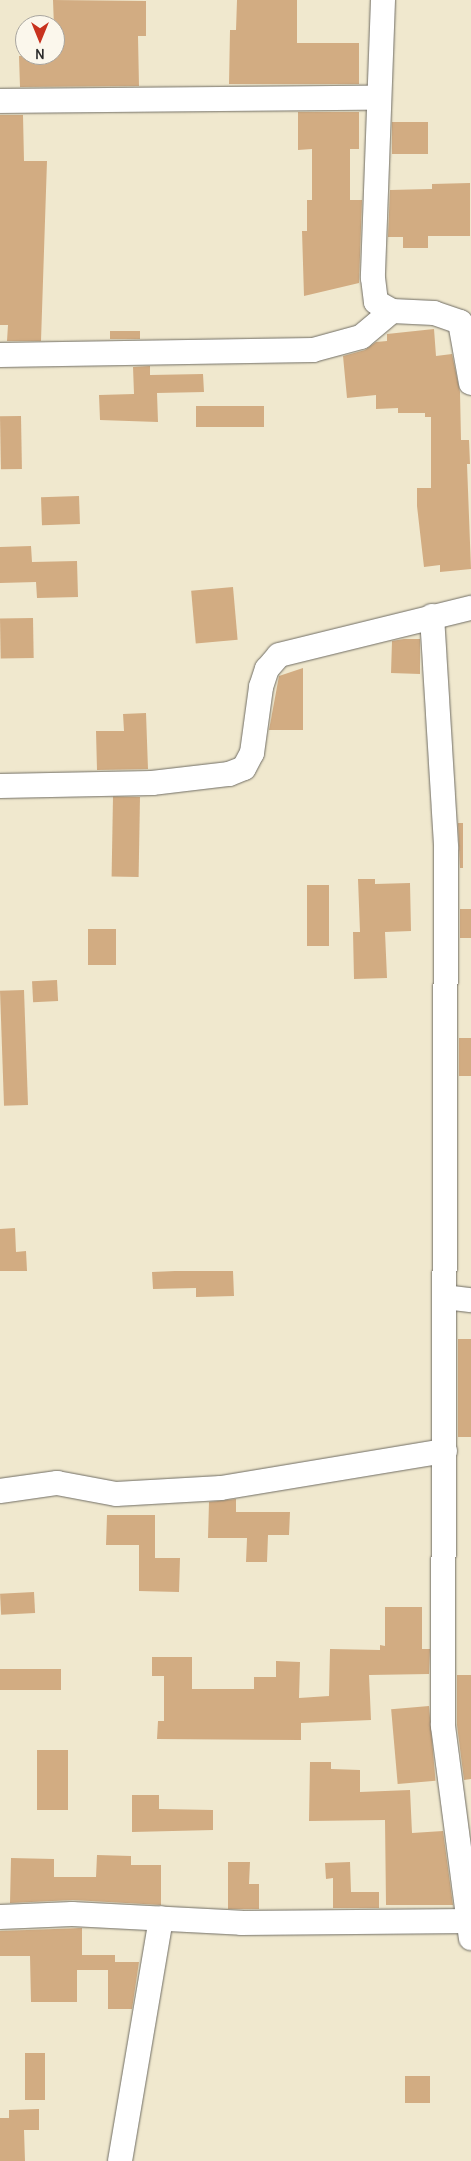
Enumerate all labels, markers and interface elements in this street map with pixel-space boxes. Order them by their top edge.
north arrow [15,15,65,65]
text: N [35,45,45,63]

